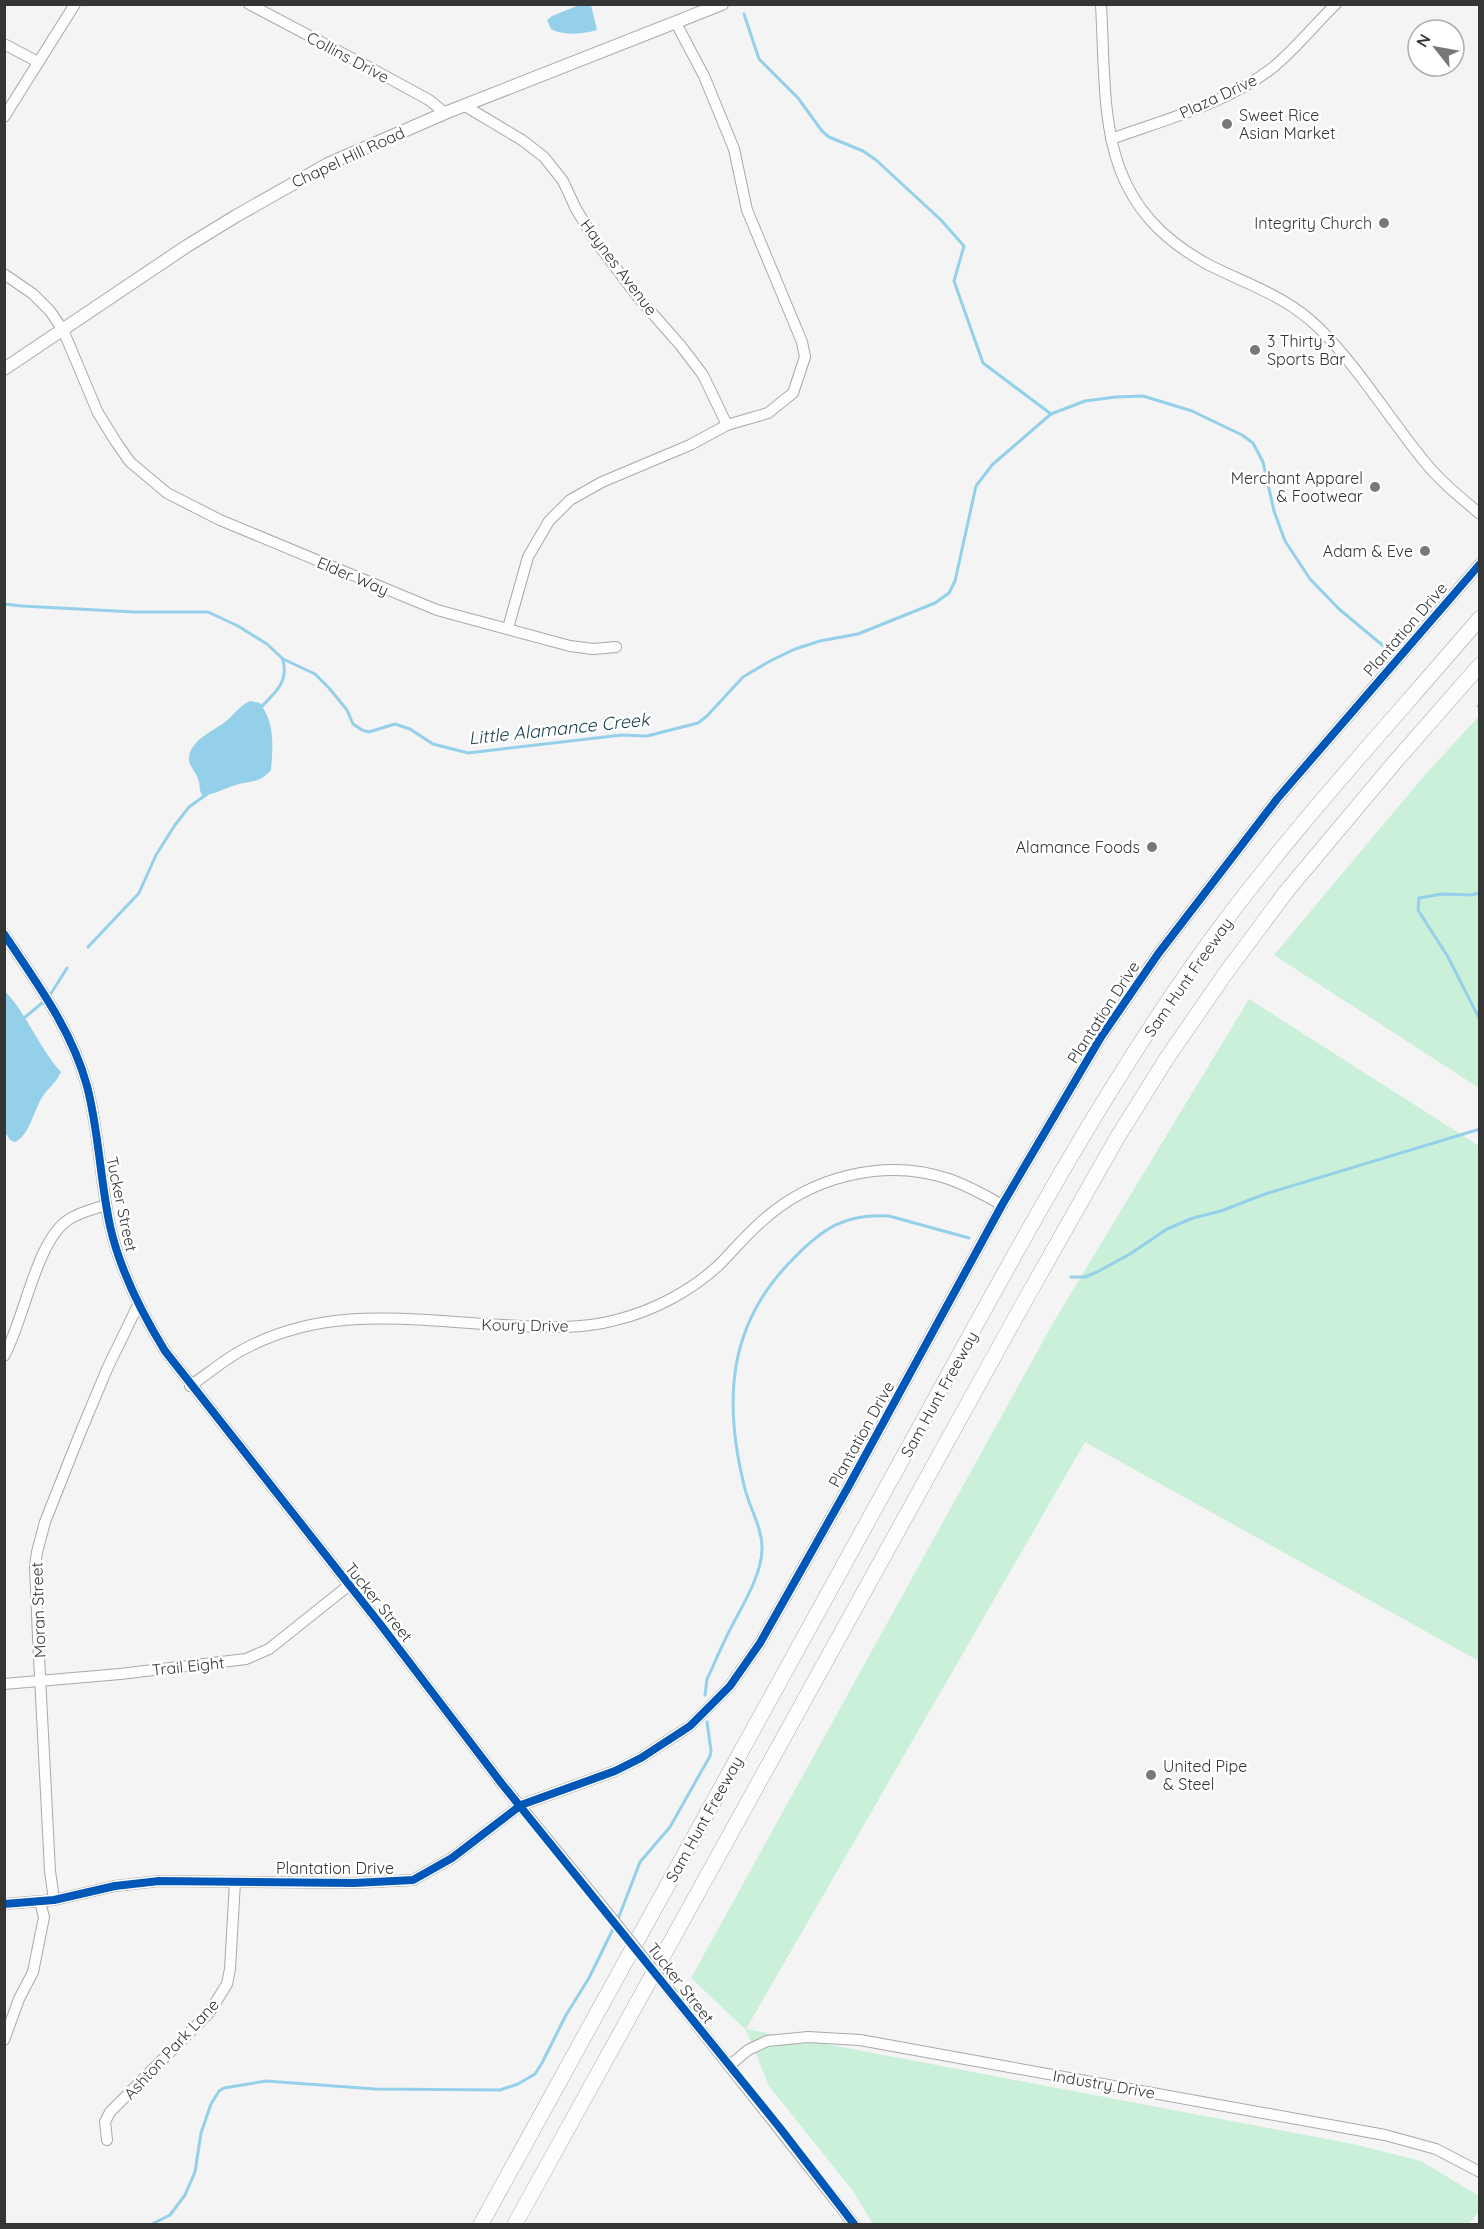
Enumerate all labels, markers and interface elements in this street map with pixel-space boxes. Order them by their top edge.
north arrow [1406,18,1466,78]
street label: Collins Drive [303,27,393,87]
text: N [1412,30,1435,50]
street label: Plaza Drive [1176,69,1260,123]
place label: Sweet Rice Asian Market [1239,105,1335,143]
marker: Sweet Rice Asian Market [1220,117,1234,131]
street label: Chapel Hill Road [288,122,408,192]
place label: Integrity Church [1254,213,1372,233]
street label: Haynes Avenue [576,215,662,319]
marker: Integrity Church [1377,216,1391,230]
place label: 3 Thirty 3 Sports Bar [1267,331,1345,369]
marker: 3 Thirty 3 Sports Bar [1248,343,1262,357]
place label: Merchant Apparel & Footwear [1231,468,1363,506]
marker: Merchant Apparel & Footwear [1368,480,1382,494]
place label: Adam & Eve [1323,541,1413,561]
marker: Adam & Eve [1418,544,1432,558]
street label: Elder Way [314,552,392,600]
street label: Plantation Drive [1359,578,1451,680]
water label: Little Alamance Creek [467,707,652,749]
place label: Alamance Foods [1016,837,1140,857]
marker: Alamance Foods [1145,840,1159,854]
street label: Sam Hunt Freeway [1139,914,1237,1040]
street label: Plantation Drive [1063,957,1143,1067]
street label: Tucker Street [102,1155,142,1253]
street label: Koury Drive [481,1314,569,1336]
street label: Sam Hunt Freeway [896,1327,982,1461]
street label: Plantation Drive [824,1378,898,1490]
street label: Tucker Street [341,1558,417,1646]
street label: Moran Street [26,1562,50,1658]
street label: Trail Eight [151,1652,225,1680]
street label: Sam Hunt Freeway [661,1752,747,1886]
place label: United Pipe & Steel [1163,1756,1247,1794]
marker: United Pipe & Steel [1144,1768,1158,1782]
street label: Plantation Drive [276,1858,394,1878]
street label: Tucker Street [643,1939,719,2027]
street label: Ashton Park Lane [119,1995,223,2103]
street label: Industry Drive [1051,2065,1157,2103]

